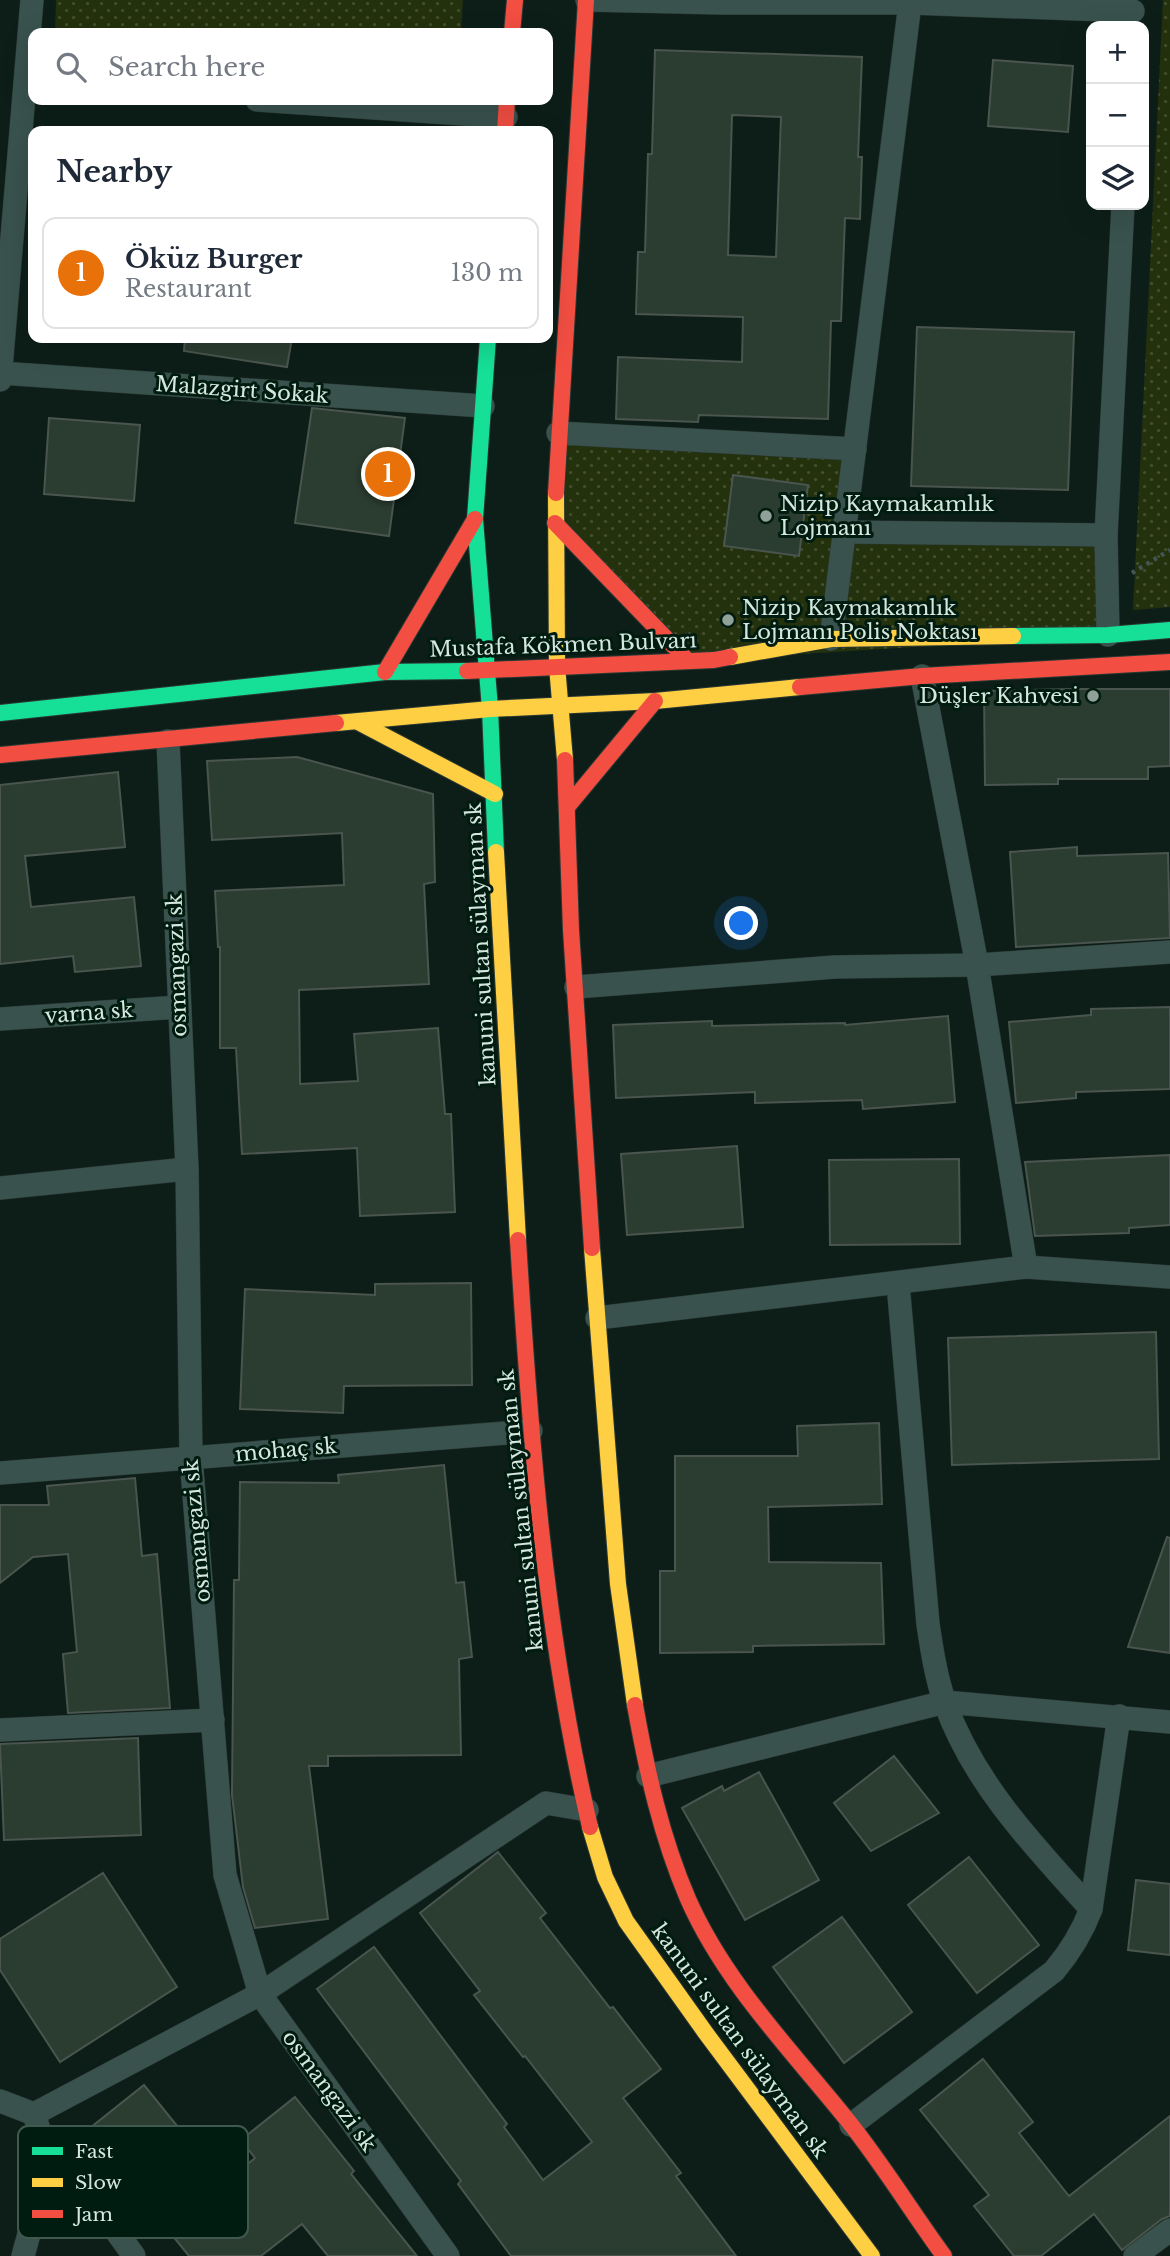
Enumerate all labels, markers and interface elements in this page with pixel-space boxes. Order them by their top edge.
map controls [1086,21,1149,210]
button: + [1086,21,1149,84]
search box [28,28,553,105]
icon: search [52,48,90,86]
text: Search here [108,51,265,83]
button: − [1086,84,1149,147]
button: layers [1086,147,1149,210]
text: Nearby [56,153,172,190]
text: Öküz Burger [125,243,302,275]
text: 1 [76,259,86,287]
text: 130 m [451,259,523,287]
text: Restaurant [125,275,252,303]
street label: Malazgirt Sokak [155,371,329,409]
pin: 1 [365,448,411,500]
place label: Nizip Kaymakamlık Lojmanı [780,491,994,541]
marker: Nizip Kaymakamlık Lojmanı [758,508,774,524]
place label: Nizip Kaymakamlık Lojmanı Polis Noktası [742,595,978,645]
marker: Nizip Kaymakamlık Lojmanı Polis Noktası [720,612,736,628]
street label: Mustafa Kökmen Bulvarı [429,627,697,663]
place label: Düşler Kahvesi [919,683,1079,709]
marker: Düşler Kahvesi [1085,688,1101,704]
street label: kanuni sultan sülayman sk [461,802,501,1086]
street label: osmangazi sk [162,893,192,1037]
your location [724,906,758,940]
street label: varna sk [44,997,134,1029]
street label: kanuni sultan sülayman sk [493,1368,549,1652]
street label: mohaç sk [234,1433,338,1467]
street label: osmangazi sk [178,1458,216,1604]
street label: kanuni sultan sülayman sk [646,1919,834,2163]
street label: osmangazi sk [276,2025,382,2157]
legend [18,2126,248,2238]
text: Fast [75,2140,114,2163]
text: Slow [75,2171,122,2194]
text: Jam [72,2203,113,2226]

